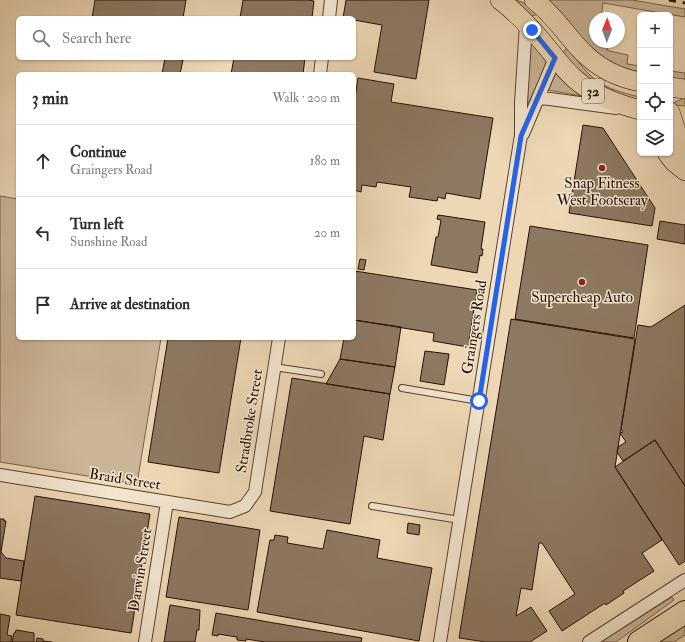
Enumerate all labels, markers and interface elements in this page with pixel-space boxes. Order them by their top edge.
north arrow [589,12,625,48]
map controls [637,12,673,156]
button: + [637,12,673,48]
search box [16,16,356,60]
route end [523,21,541,39]
icon: search [30,27,52,49]
text: Search here [62,29,131,48]
button: − [637,48,673,84]
road number: 32 [582,79,604,103]
button: locate [637,84,673,120]
text: 3 min [32,88,69,109]
text: Walk · 200 m [272,90,340,106]
button: layers [637,120,673,156]
text: Continue [70,143,126,162]
icon: ahead [32,150,54,172]
text: 180 m [310,153,340,169]
text: Graingers Road [70,162,152,178]
marker: Snap Fitness West Footscray [597,163,607,173]
place label: Snap Fitness West Footscray [555,174,648,210]
text: Turn left [70,215,124,234]
icon: left [32,222,54,244]
text: 20 m [314,225,340,241]
text: Sunshine Road [70,234,147,250]
marker: Supercheap Auto [577,277,587,287]
street label: Graingers Road [458,278,491,375]
place label: Supercheap Auto [531,288,633,308]
icon: arrive [32,294,54,316]
text: Arrive at destination [70,295,190,314]
street label: Stradbroke Street [232,368,267,474]
route start [470,392,488,410]
street label: Braid Street [88,464,162,495]
street label: Darwin Street [125,527,156,613]

